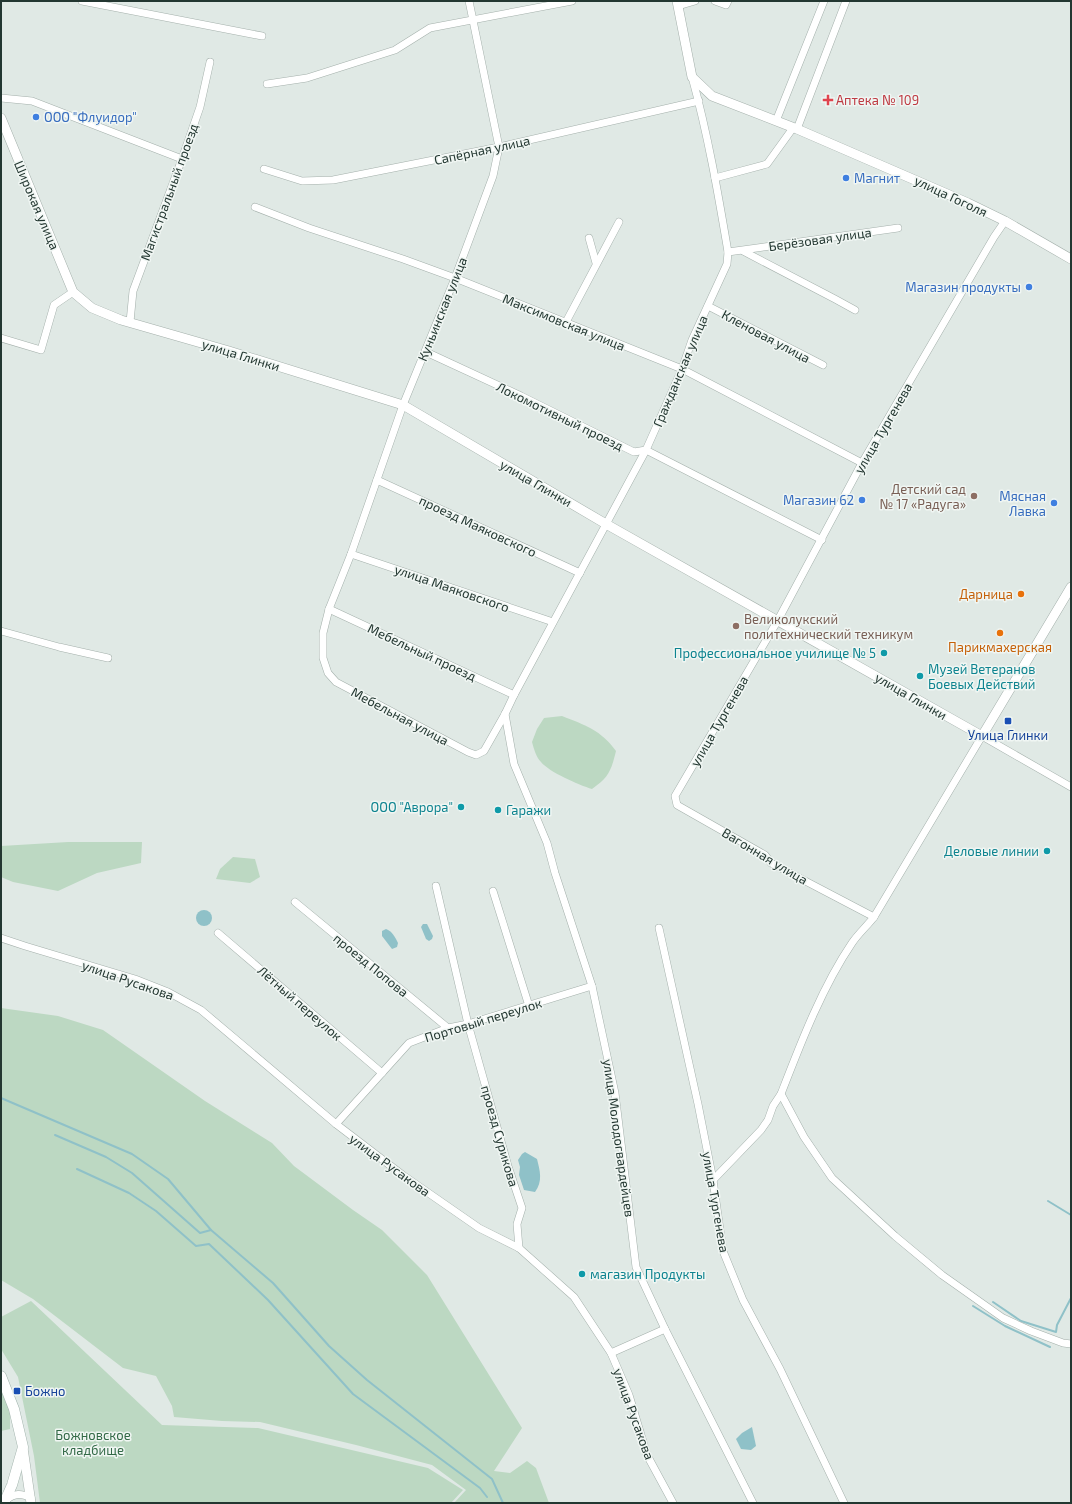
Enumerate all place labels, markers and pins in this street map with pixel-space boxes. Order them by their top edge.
place label: Аптека № 109 [836,92,919,108]
marker: Аптека № 109 [823,95,833,105]
place label: ООО "Флуидор" [44,109,137,125]
marker: ООО "Флуидор" [31,112,41,122]
place label: Магнит [854,170,901,186]
marker: Магнит [841,173,851,183]
place label: Магазин продукты [905,279,1021,295]
marker: Магазин продукты [1024,282,1034,292]
place label: Детский сад № 17 «Радуга» [879,481,966,512]
place label: Мясная Лавка [999,488,1046,519]
marker: Детский сад № 17 «Радуга» [969,491,979,501]
place label: Магазин 62 [783,492,854,508]
marker: Магазин 62 [857,495,867,505]
marker: Мясная Лавка [1049,498,1059,508]
place label: Дарница [959,586,1013,602]
marker: Дарница [1016,589,1026,599]
place label: Великолукский политехнический техникум [744,611,913,642]
marker: Великолукский политехнический техникум [731,621,741,631]
marker: Парикмахерская [995,628,1005,638]
place label: Парикмахерская [948,639,1052,655]
place label: Профессиональное училище № 5 [674,645,876,661]
marker: Профессиональное училище № 5 [879,648,889,658]
place label: Музей Ветеранов Боевых Действий [928,661,1036,692]
marker: Музей Ветеранов Боевых Действий [915,671,925,681]
marker: Улица Глинки [1003,716,1013,726]
place label: Улица Глинки [968,727,1048,743]
place label: ООО "Аврора" [371,799,453,815]
marker: ООО "Аврора" [456,802,466,812]
place label: Гаражи [506,802,551,818]
marker: Гаражи [493,805,503,815]
place label: Деловые линии [944,843,1039,859]
marker: Деловые линии [1042,846,1052,856]
place label: магазин Продукты [590,1266,705,1282]
marker: магазин Продукты [577,1269,587,1279]
place label: Божно [25,1383,65,1399]
marker: Божно [12,1386,22,1396]

